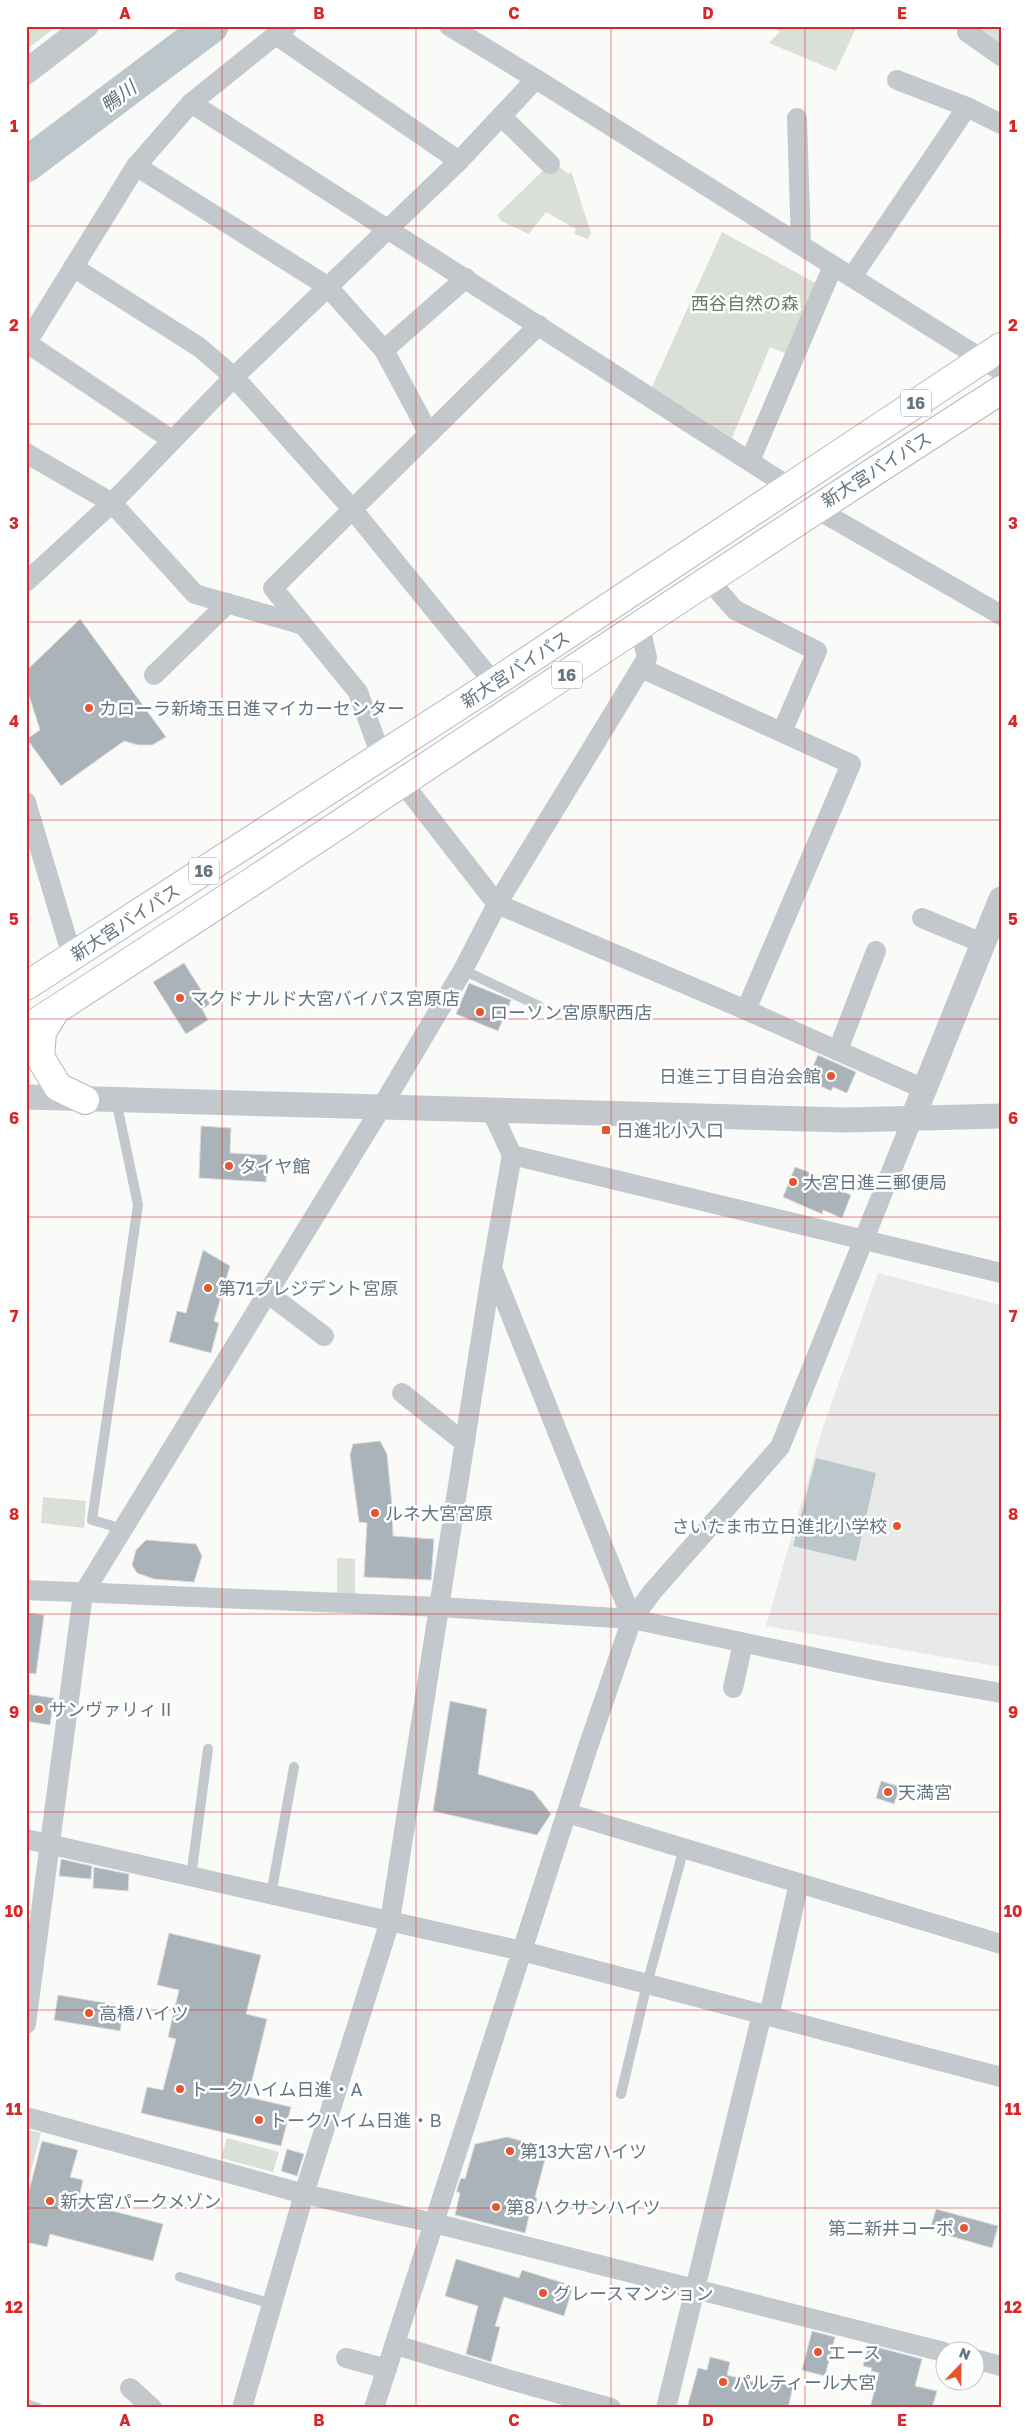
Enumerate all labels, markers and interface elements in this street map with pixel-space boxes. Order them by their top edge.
text: A [119,3,131,23]
text: B [313,3,325,23]
text: C [508,3,520,23]
text: D [702,3,714,23]
text: E [897,3,907,23]
water label: 鴨川 [96,74,142,117]
text: 1 [10,116,18,136]
text: 1 [1009,116,1017,136]
park label: 西谷自然の森 [691,292,799,314]
text: 2 [9,315,19,335]
text: 2 [1008,315,1018,335]
road number: 16 [901,389,931,416]
street label: 新大宮バイパス [817,426,935,512]
text: 3 [9,513,19,533]
text: 3 [1008,513,1018,533]
street label: 新大宮バイパス [456,626,574,712]
road number: 16 [552,662,582,688]
place label: カローラ新埼玉日進マイカーセンター [99,697,405,719]
marker: カローラ新埼玉日進マイカーセンター [83,702,95,714]
text: 4 [9,711,19,731]
text: 4 [1008,711,1018,731]
road number: 16 [189,858,219,884]
street label: 新大宮バイパス [66,879,184,965]
text: 5 [9,909,19,929]
text: 5 [1008,909,1018,929]
place label: マクドナルド大宮バイパス宮原店 [190,987,460,1009]
marker: マクドナルド大宮バイパス宮原店 [174,992,186,1004]
place label: ローソン宮原駅西店 [490,1001,652,1023]
marker: ローソン宮原駅西店 [474,1006,486,1018]
place label: 日進三丁目自治会館 [659,1065,821,1087]
marker: 日進三丁目自治会館 [825,1070,837,1082]
text: 6 [9,1108,19,1128]
text: 6 [1008,1108,1018,1128]
place label: 日進北小入口 [616,1119,724,1141]
marker: 日進北小入口 [600,1124,612,1136]
place label: タイヤ館 [239,1155,310,1177]
marker: タイヤ館 [223,1160,235,1172]
place label: 大宮日進三郵便局 [803,1171,947,1193]
marker: 大宮日進三郵便局 [787,1176,799,1188]
place label: 第71プレジデント宮原 [218,1277,398,1299]
marker: 第71プレジデント宮原 [202,1282,214,1294]
text: 7 [10,1306,19,1326]
text: 7 [1009,1306,1018,1326]
place label: ルネ大宮宮原 [385,1502,493,1524]
text: 8 [9,1504,19,1524]
text: 8 [1008,1504,1018,1524]
marker: ルネ大宮宮原 [369,1507,381,1519]
place label: さいたま市立日進北小学校 [672,1515,887,1537]
marker: さいたま市立日進北小学校 [891,1520,903,1532]
place label: サンヴァリィⅡ [49,1698,175,1720]
text: 9 [9,1702,19,1722]
text: 9 [1008,1702,1018,1722]
marker: サンヴァリィⅡ [33,1703,45,1715]
place label: 天満宮 [898,1781,952,1803]
marker: 天満宮 [882,1786,894,1798]
text: 10 [5,1901,23,1921]
text: 10 [1004,1901,1022,1921]
place label: 高橋ハイツ [99,2002,189,2024]
marker: 高橋ハイツ [83,2007,95,2019]
place label: トークハイム日進・A [190,2078,362,2100]
marker: トークハイム日進・A [174,2083,186,2095]
text: 11 [6,2099,22,2119]
text: 11 [1005,2099,1021,2119]
place label: トークハイム日進・B [269,2109,441,2131]
marker: トークハイム日進・B [253,2114,265,2126]
place label: 第13大宮ハイツ [520,2140,647,2162]
marker: 第13大宮ハイツ [504,2145,516,2157]
place label: 新大宮パークメゾン [60,2190,221,2212]
marker: 新大宮パークメゾン [44,2195,56,2207]
place label: 第8ハクサンハイツ [506,2196,661,2218]
marker: 第8ハクサンハイツ [490,2201,502,2213]
place label: 第二新井コーポ [828,2217,954,2239]
marker: 第二新井コーポ [958,2222,970,2234]
place label: グレースマンション [553,2282,714,2304]
marker: グレースマンション [537,2287,549,2299]
text: 12 [5,2297,23,2317]
text: 12 [1004,2297,1022,2317]
place label: エース [828,2341,881,2363]
north arrow [934,2342,984,2392]
text: N [957,2344,973,2363]
marker: エース [812,2346,824,2358]
place label: パルティール大宮 [733,2371,876,2393]
marker: パルティール大宮 [717,2376,729,2388]
text: A [119,2410,131,2430]
text: B [313,2410,325,2430]
text: C [508,2410,520,2430]
text: D [702,2410,714,2430]
text: E [897,2410,907,2430]

